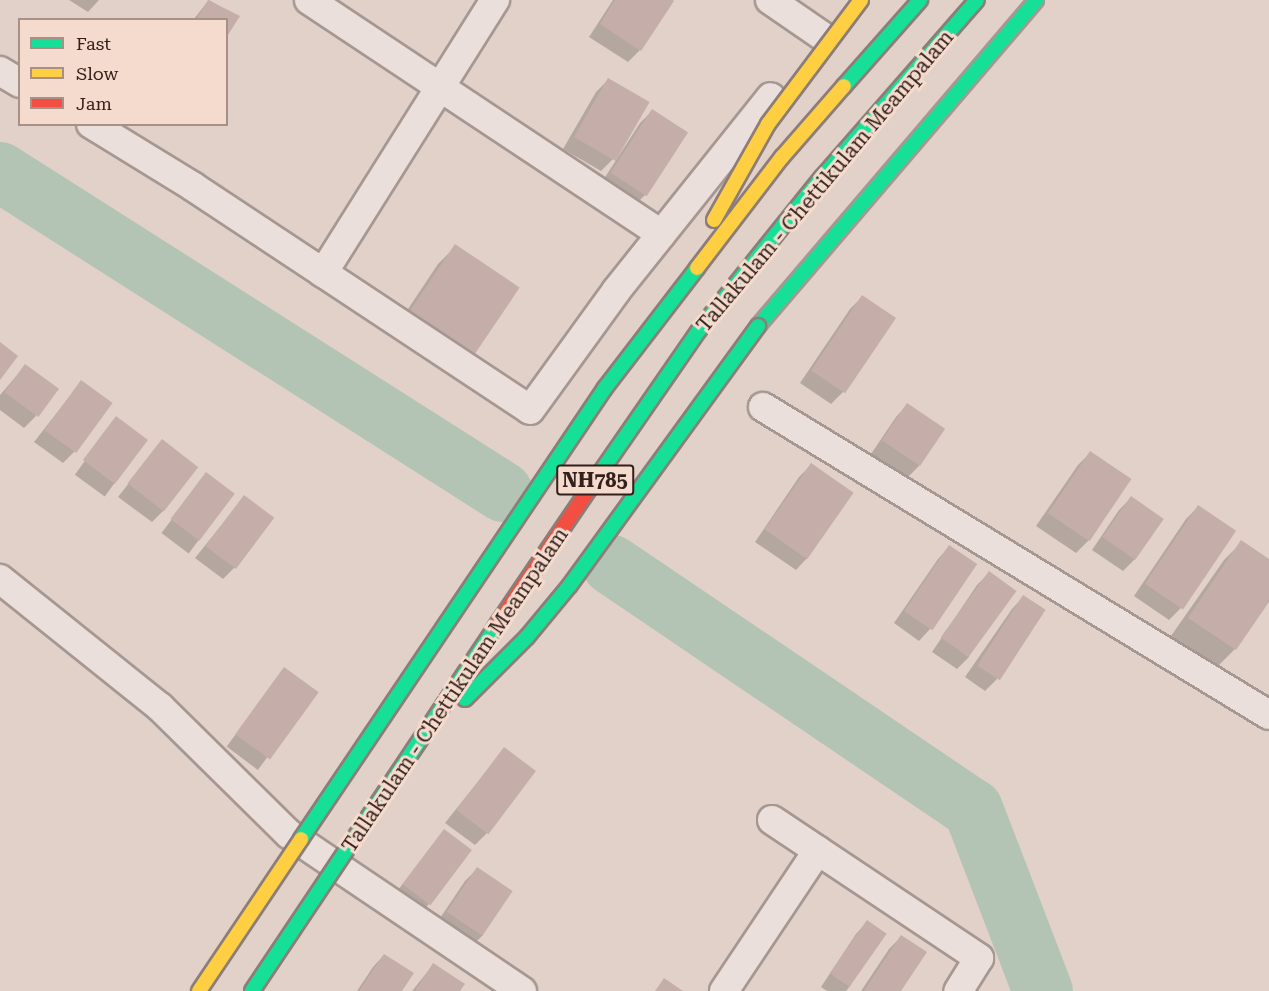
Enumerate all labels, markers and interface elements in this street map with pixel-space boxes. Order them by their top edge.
legend [18,18,228,126]
street label: Tallakulam - Chettikulam Meampalam [691,25,959,337]
text: Fast [76,33,111,54]
text: Slow [76,63,118,84]
text: Jam [76,93,112,114]
road number: NH785 [556,463,634,497]
street label: Tallakulam - Chettikulam Meampalam [336,523,574,857]

